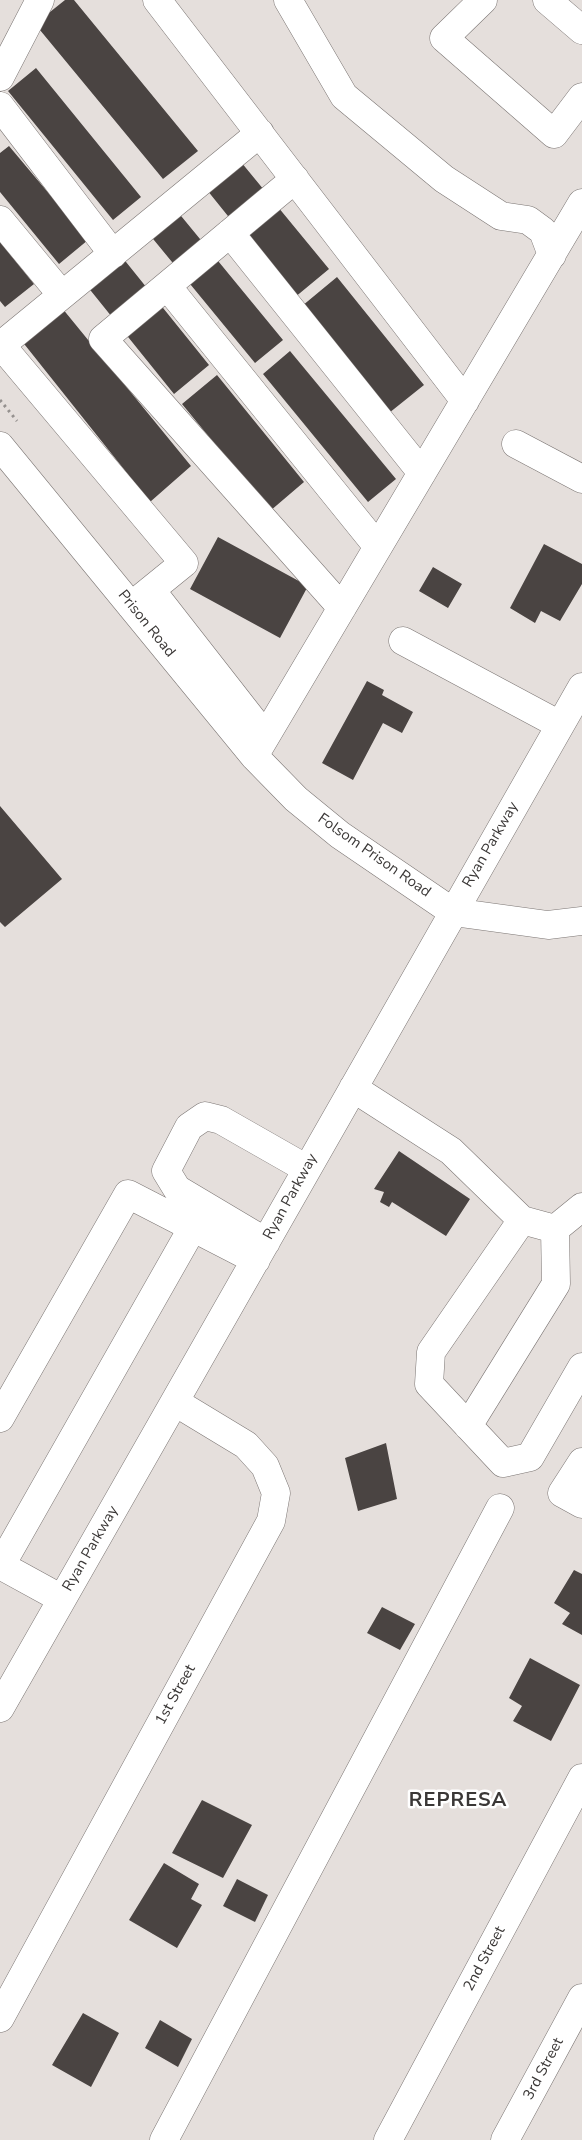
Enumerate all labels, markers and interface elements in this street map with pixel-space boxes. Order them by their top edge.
street label: Prison Road [114,587,178,661]
street label: Ryan Parkway [459,799,523,891]
street label: Folsom Prison Road [314,810,434,902]
street label: Ryan Parkway [260,1151,322,1243]
street label: Ryan Parkway [59,1503,123,1595]
street label: 1st Street [152,1662,200,1728]
district label: REPRESA [408,1789,508,1813]
street label: 2nd Street [460,1923,510,1995]
street label: 3rd Street [520,2035,568,2103]

